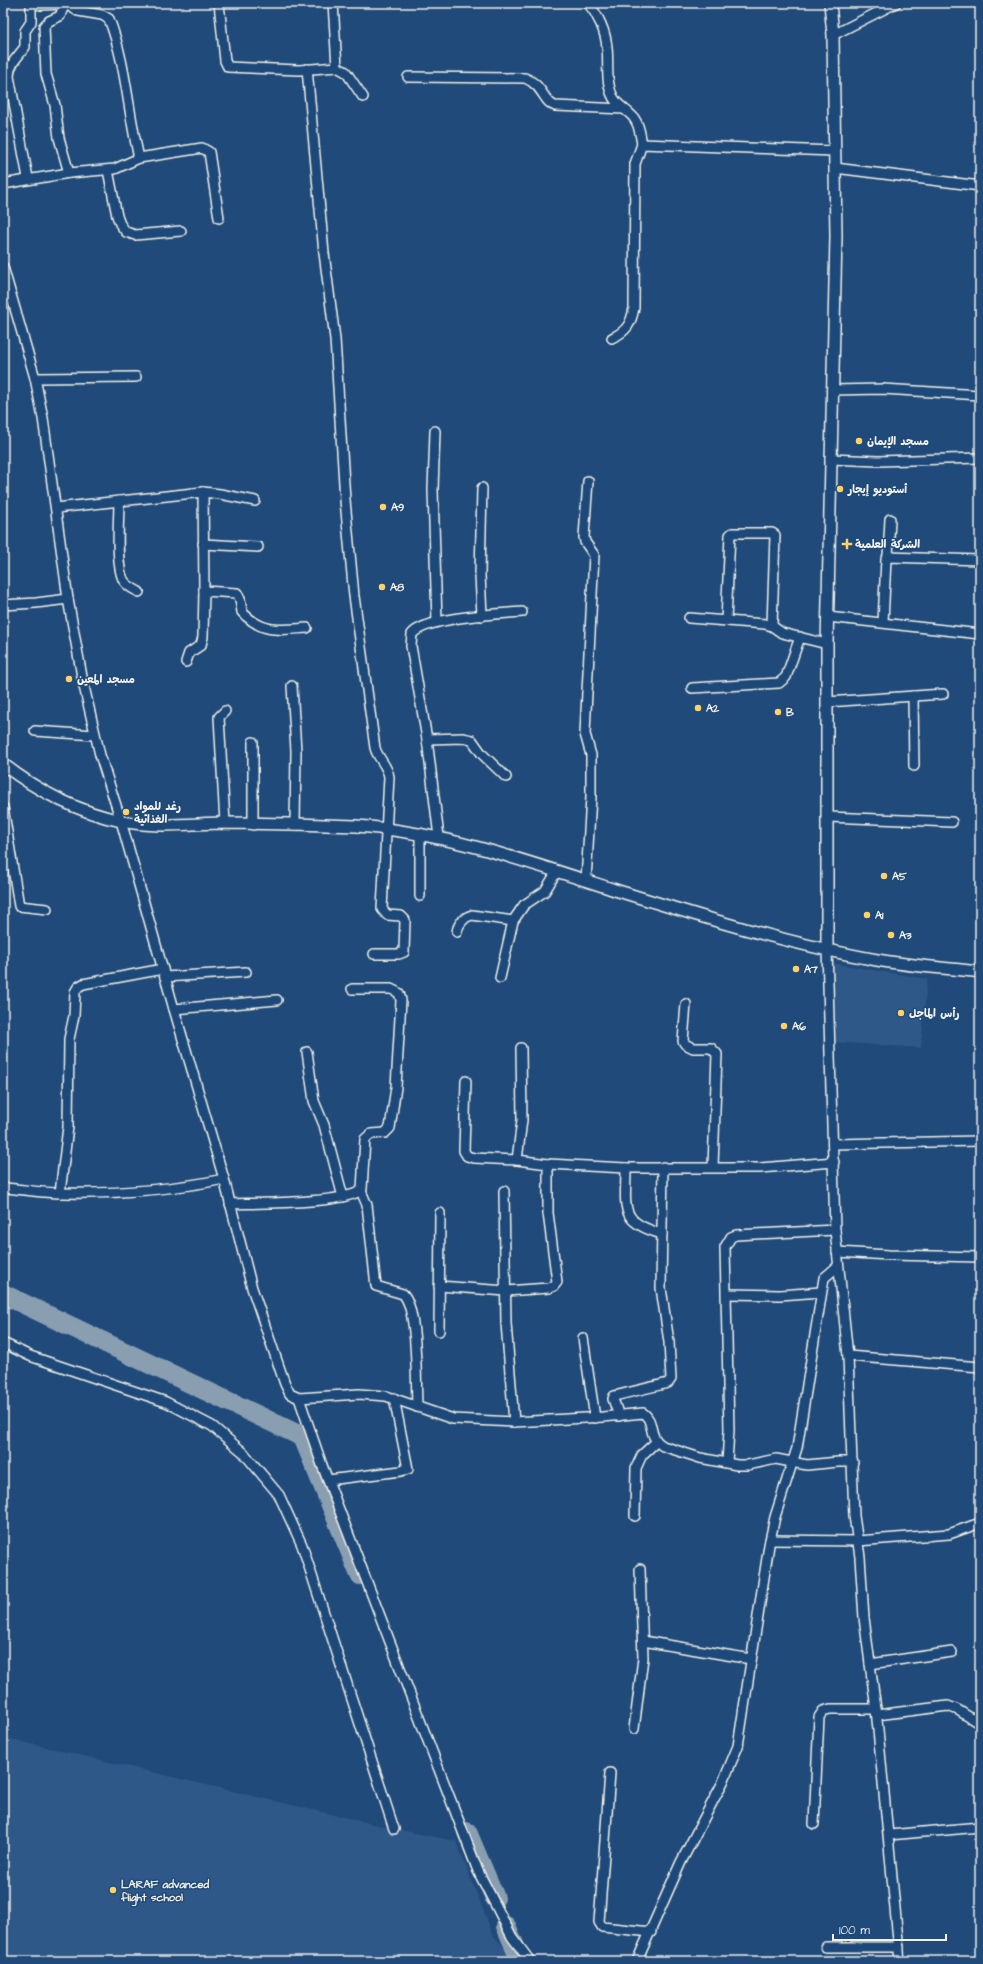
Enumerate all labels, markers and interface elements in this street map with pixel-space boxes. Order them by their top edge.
place label: مسجد الإيمان [867,434,929,449]
marker: مسجد الإيمان [854,436,864,446]
place label: أستوديو إيجار [847,482,907,497]
marker: أستوديو إيجار [835,484,845,494]
place label: A9 [391,500,404,515]
marker: A9 [378,502,388,512]
place label: الشركة العلمية [855,537,920,552]
marker: الشركة العلمية [842,539,852,549]
place label: A8 [390,580,405,595]
marker: A8 [377,582,387,592]
place label: مسجد المعين [77,672,135,687]
marker: مسجد المعين [64,674,74,684]
place label: A2 [706,701,720,716]
marker: A2 [693,703,703,713]
place label: B [786,705,794,720]
marker: B [773,707,783,717]
place label: رغد للمواد الغذائية [134,799,181,827]
marker: رغد للمواد الغذائية [121,807,131,817]
place label: A5 [892,869,907,884]
marker: A5 [879,871,889,881]
place label: A1 [875,908,884,923]
marker: A1 [862,910,872,920]
place label: A3 [899,928,912,943]
marker: A3 [886,930,896,940]
place label: A7 [804,962,818,977]
marker: A7 [791,964,801,974]
place label: رأس الماجل [909,1006,959,1021]
marker: رأس الماجل [896,1008,906,1018]
place label: A6 [792,1019,806,1034]
marker: A6 [779,1021,789,1031]
place label: LARAF advanced flight school [120,1877,210,1907]
marker: LARAF advanced flight school [108,1885,118,1895]
scale bar [833,1916,946,1942]
text: 100 m [839,1922,870,1939]

